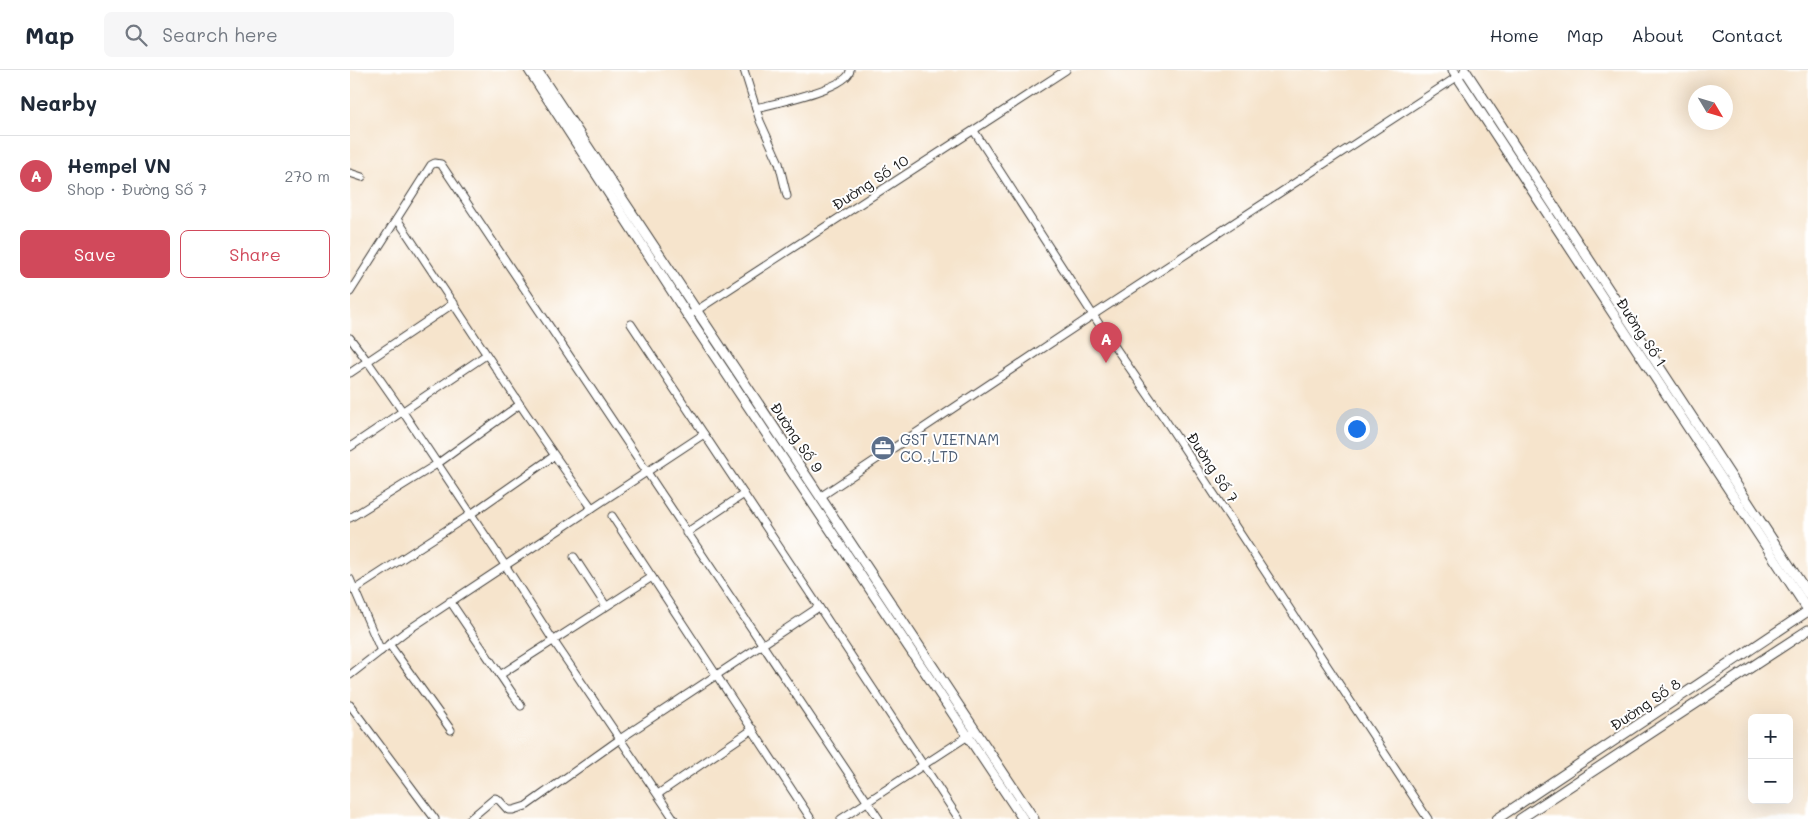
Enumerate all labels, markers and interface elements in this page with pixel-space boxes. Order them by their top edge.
search box [104,12,454,57]
text: Map [25,19,74,50]
icon: search [122,21,150,49]
text: Search here [162,22,278,47]
text: Home [1490,23,1539,47]
text: Map [1567,23,1603,47]
text: About [1631,23,1684,47]
text: Contact [1712,23,1783,47]
north arrow [1688,85,1733,130]
text: Nearby [20,89,97,116]
street label: Đường Số 10 [828,150,912,214]
text: Hempel VN [67,153,171,178]
text: A [30,165,42,186]
text: 270 m [284,165,330,186]
text: Shop · Đường Số 7 [67,178,207,199]
button: Save [20,230,170,278]
button: Share [180,230,330,278]
street label: Đường Số 1 [1612,294,1672,370]
pin: A [1090,322,1122,363]
street label: Đường Số 9 [766,398,828,476]
your location [1344,416,1370,442]
street label: Đường Số 7 [1183,428,1243,506]
place label: GST VIETNAM CO.,LTD [900,429,999,466]
office icon: GST VIETNAM CO.,LTD [870,435,896,461]
street label: Đường Số 8 [1606,673,1684,735]
map controls [1748,714,1793,804]
button: + [1748,714,1793,759]
button: − [1748,759,1793,804]

